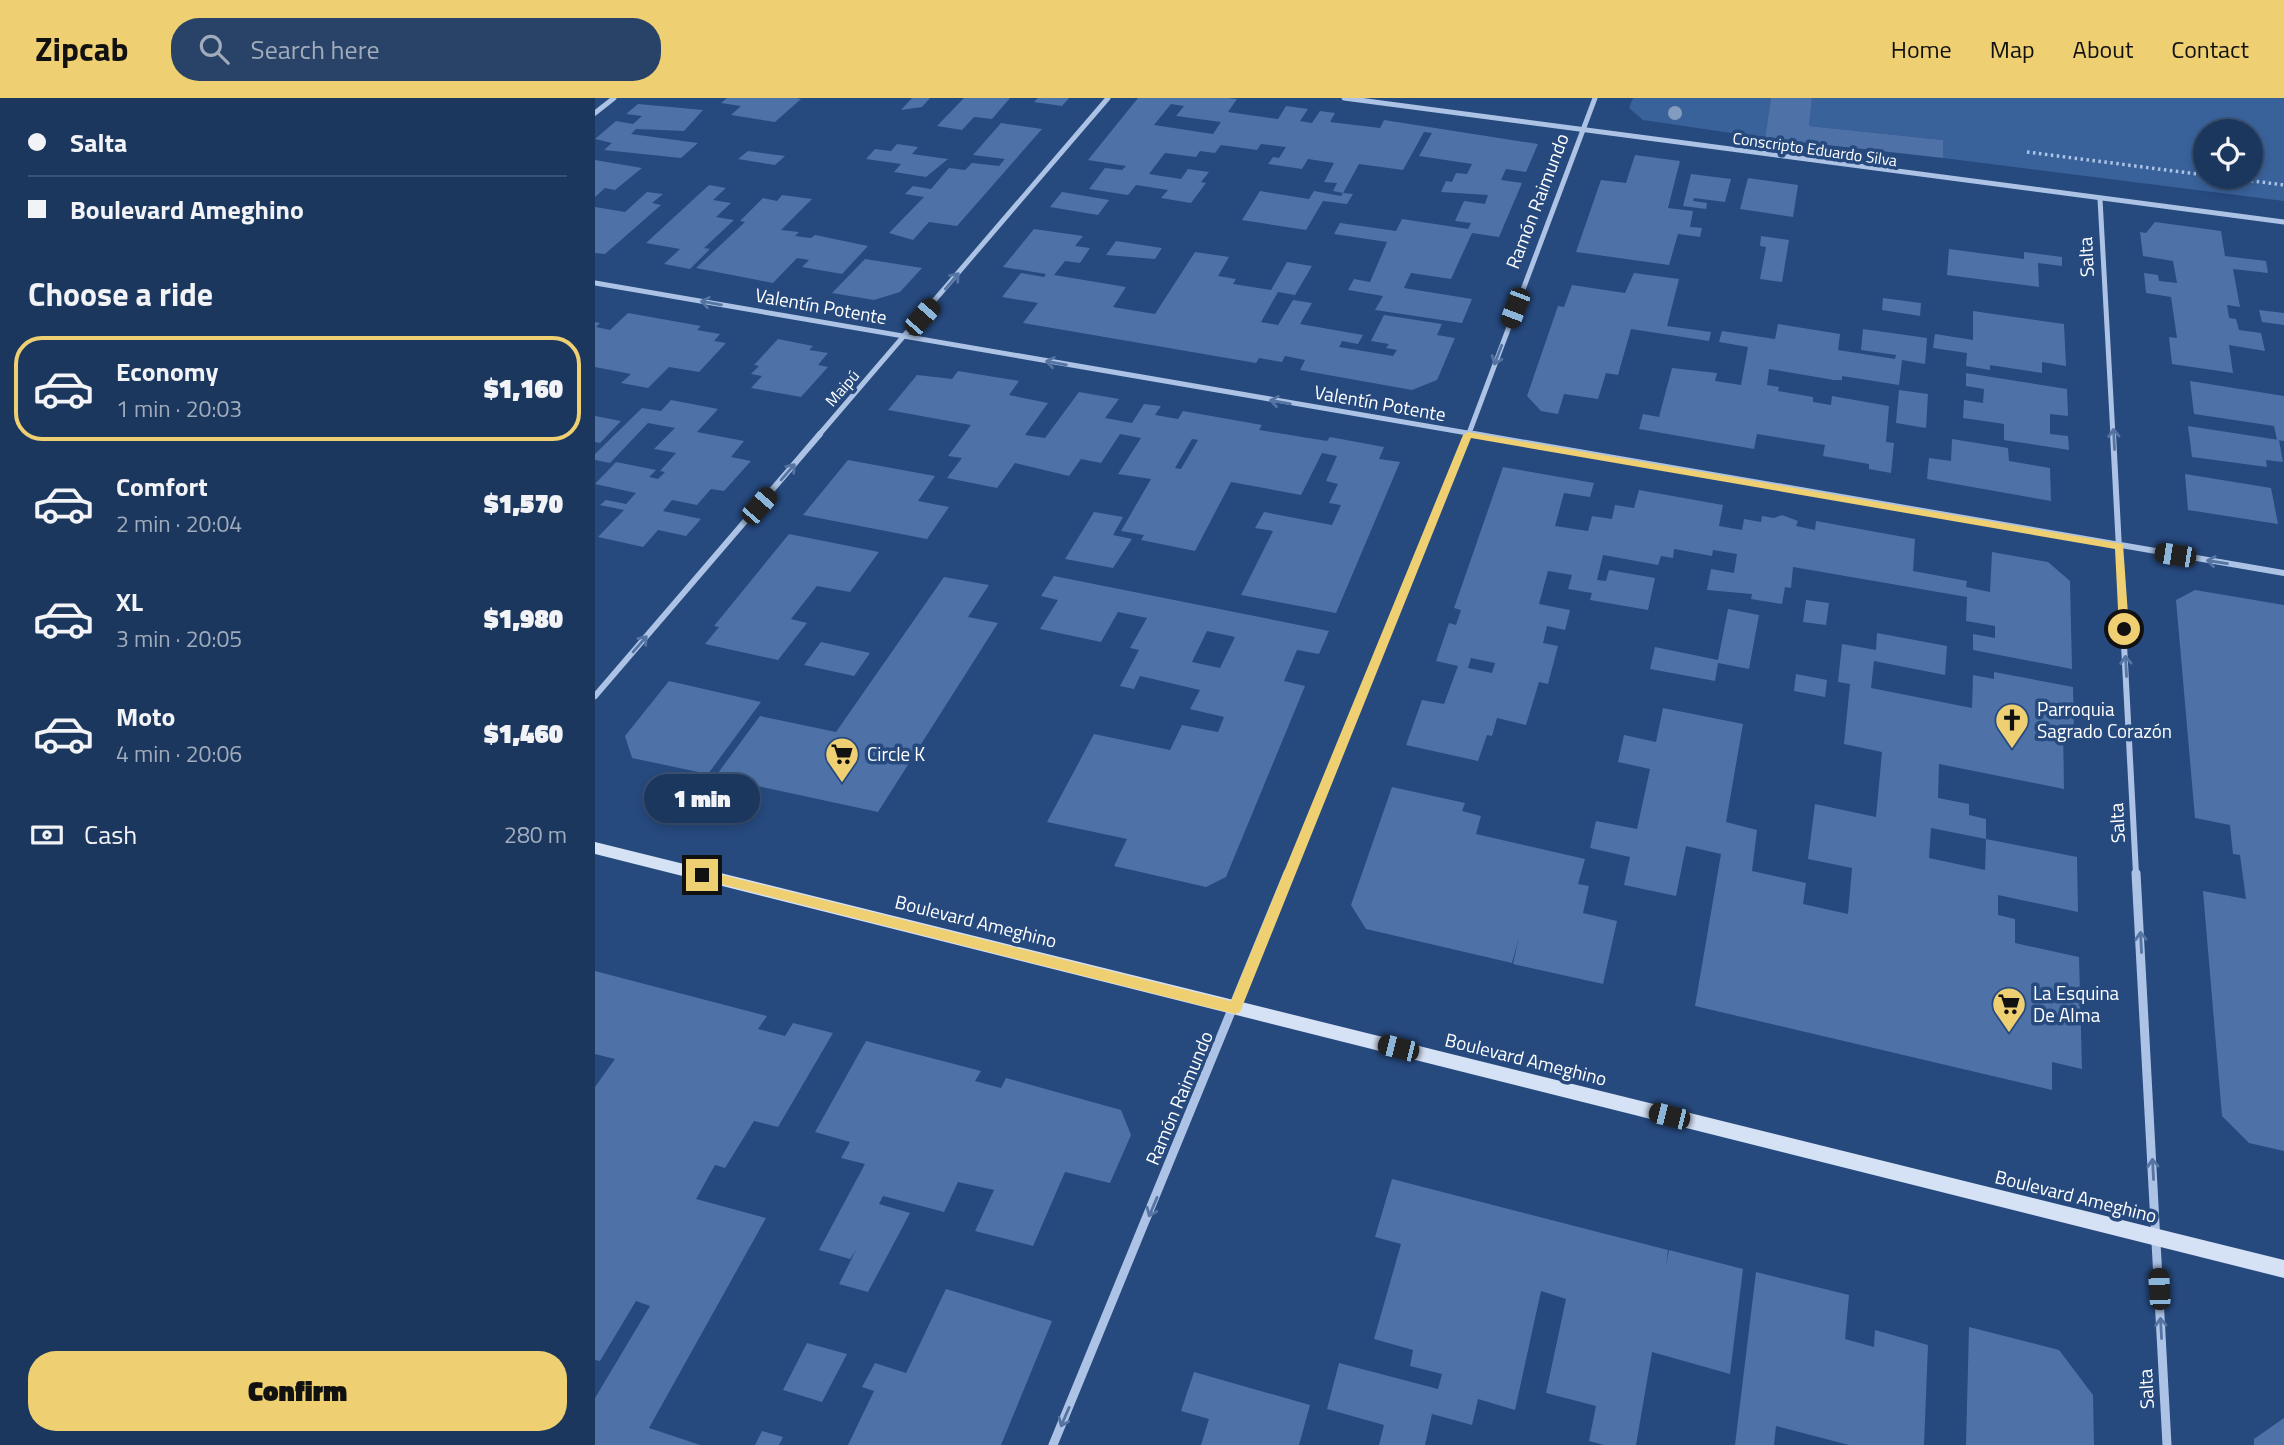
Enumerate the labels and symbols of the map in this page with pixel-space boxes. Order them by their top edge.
street label: Conscripto Eduardo Silva [1731,126,1899,172]
street label: Ramón Raimundo [1497,129,1576,273]
street label: Salta [2070,236,2101,278]
one-way arrow [944,272,960,290]
street label: Valentín Potente [753,280,889,331]
car [1498,285,1533,331]
car [901,294,944,340]
one-way arrow [700,296,723,309]
one-way arrow [1491,343,1503,365]
one-way arrow [1045,356,1068,369]
street label: Maipú [819,364,865,412]
street label: Valentín Potente [1312,377,1448,428]
one-way arrow [1269,395,1292,408]
one-way arrow [2107,427,2120,450]
one-way arrow [780,463,796,481]
car [738,483,781,529]
car [2153,541,2198,569]
one-way arrow [2206,555,2229,568]
route start [2108,613,2140,645]
one-way arrow [632,636,648,654]
one-way arrow [2119,655,2132,677]
place label: Parroquia Sagrado Corazón [2037,694,2172,745]
church icon: Parroquia Sagrado Corazón [1993,701,2031,750]
supermarket icon: Circle K [823,735,861,784]
place label: Circle K [867,739,925,768]
callout: 1 min [644,774,760,822]
street label: Salta [2101,802,2132,844]
route end [686,859,718,891]
street label: Boulevard Ameghino [892,886,1060,955]
one-way arrow [2134,931,2147,954]
place label: La Esquina De Alma [2033,978,2120,1029]
supermarket icon: La Esquina De Alma [1990,985,2028,1034]
street label: Boulevard Ameghino [1442,1024,1610,1093]
street label: Ramón Raimundo [1137,1026,1220,1169]
car [1376,1033,1421,1063]
car [1647,1101,1692,1131]
one-way arrow [2146,1158,2159,1181]
street label: Boulevard Ameghino [1992,1161,2160,1230]
one-way arrow [1145,1195,1158,1217]
car [2148,1267,2171,1311]
one-way arrow [2154,1317,2167,1340]
street label: Salta [2130,1368,2161,1410]
one-way arrow [1058,1405,1071,1427]

